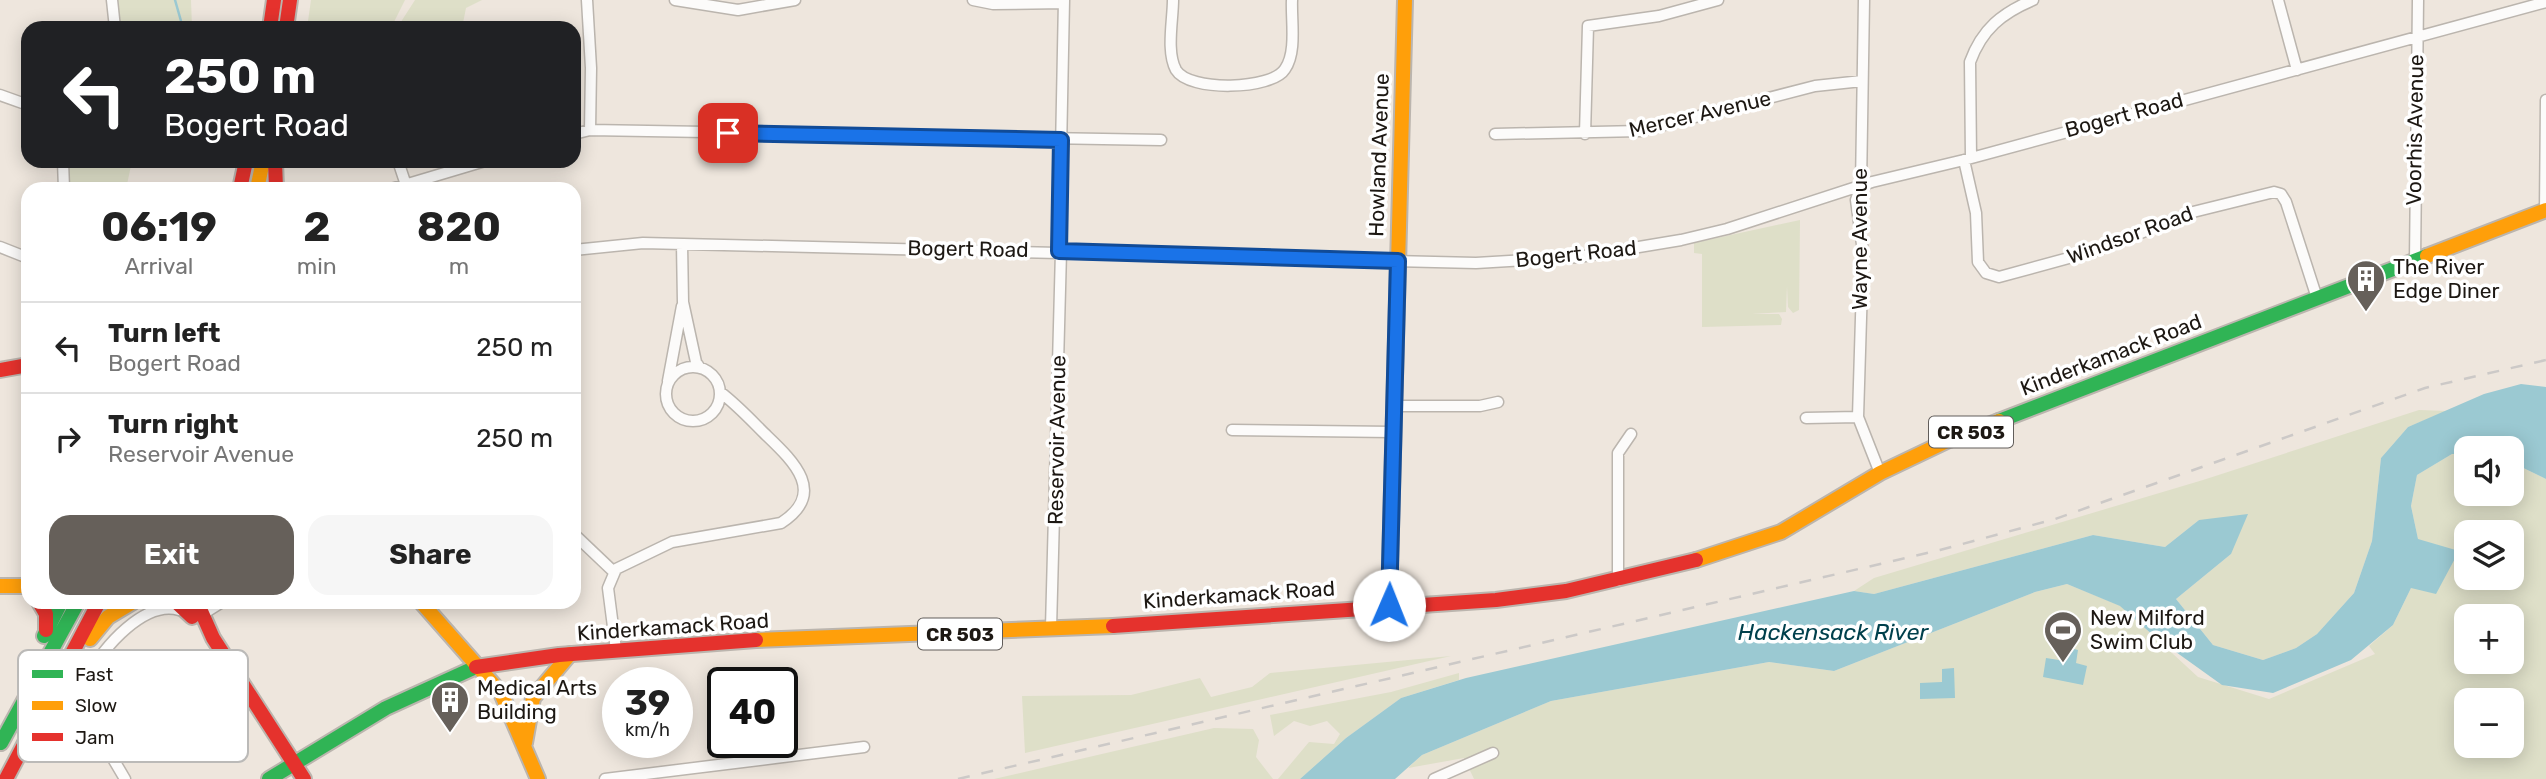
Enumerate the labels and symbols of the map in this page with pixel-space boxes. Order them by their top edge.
street label: Voorhis Avenue [2401,54,2428,206]
street label: Howland Avenue [1363,73,1394,237]
street label: Mercer Avenue [1626,85,1773,142]
street label: Bogert Road [2062,87,2186,142]
pin [698,103,758,163]
street label: Wayne Avenue [1847,168,1872,310]
street label: Windsor Road [2063,200,2196,269]
street label: Bogert Road [907,235,1029,262]
street label: Bogert Road [1514,235,1638,272]
place label: The River Edge Diner [2393,254,2500,303]
building icon: The River Edge Diner [2345,258,2387,313]
street label: Kinderkamack Road [2017,308,2205,401]
street label: Reservoir Avenue [1043,355,1070,525]
road number: CR 503 [1929,416,2013,448]
position arrow [1352,568,1426,642]
street label: Kinderkamack Road [1142,575,1336,614]
place label: New Milford Swim Club [2090,605,2205,654]
street label: Kinderkamack Road [576,607,770,646]
sports icon: New Milford Swim Club [2042,609,2084,664]
road number: CR 503 [918,618,1002,650]
water label: Hackensack River [1738,618,1929,646]
legend [18,650,248,762]
text: Fast [75,663,114,686]
speed limit sign: 40 [707,667,798,758]
place label: Medical Arts Building [477,675,597,724]
building icon: Medical Arts Building [429,679,471,734]
text: Slow [75,694,117,717]
text: Jam [75,726,114,749]

